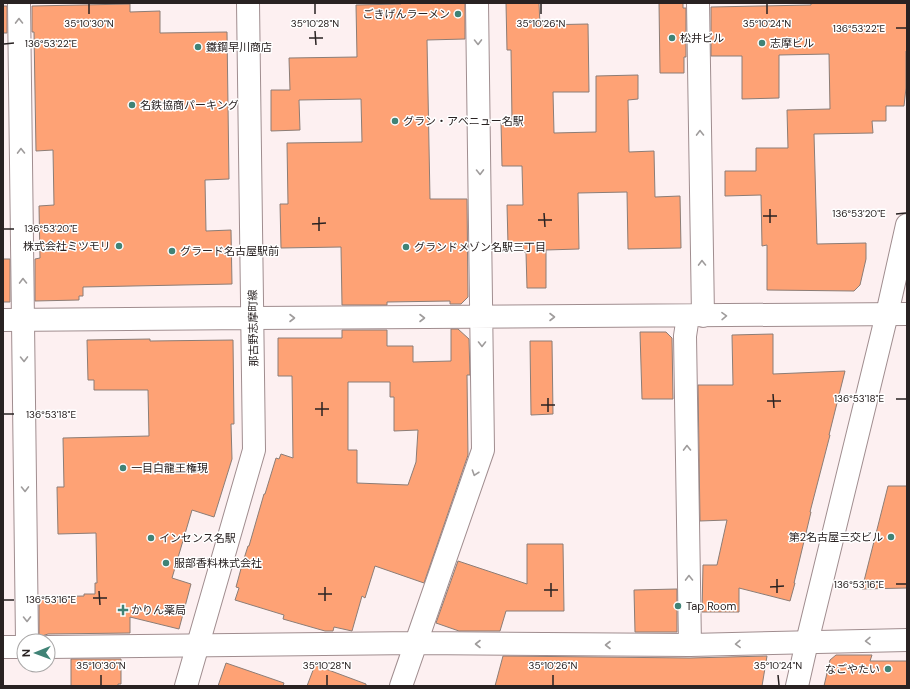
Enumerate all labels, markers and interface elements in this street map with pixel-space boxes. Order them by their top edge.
place label: ごきげんラーメン [362,7,450,21]
marker: ごきげんラーメン [453,9,463,19]
text: 35°10'30"N [64,17,114,30]
text: 35°10'28"N [291,17,339,30]
text: 35°10'26"N [517,17,566,30]
text: 35°10'24"N [743,17,791,30]
one-way arrow [15,18,24,24]
text: 136°53'22"E [833,22,886,35]
place label: 松井ビル [680,31,724,45]
marker: 松井ビル [667,33,677,43]
place label: 志摩ビル [770,36,814,50]
text: 136°53'22"E [25,37,78,50]
marker: 志摩ビル [757,38,767,48]
one-way arrow [474,39,482,45]
place label: 鐵鋼早川商店 [206,40,272,54]
marker: 鐵鋼早川商店 [193,42,203,52]
place label: 名鉄協商パーキング [140,98,239,112]
marker: 名鉄協商パーキング [127,100,137,110]
place label: グラン・アベニュー名駅 [403,114,524,128]
marker: グラン・アベニュー名駅 [390,116,400,126]
one-way arrow [696,130,704,136]
one-way arrow [17,148,25,154]
one-way arrow [476,169,484,175]
text: 136°53'20"E [832,207,886,220]
text: 136°53'20"E [24,222,78,235]
place label: 株式会社ミツモリ [23,239,111,253]
place label: グランドメゾン名駅三丁目 [414,240,546,254]
marker: 株式会社ミツモリ [114,241,124,251]
marker: グランドメゾン名駅三丁目 [401,242,411,252]
place label: グラード名古屋駅前 [180,244,279,258]
marker: グラード名古屋駅前 [167,246,177,256]
one-way arrow [698,260,706,266]
one-way arrow [19,278,27,284]
street label: 那古野志摩町線 [245,289,261,367]
one-way arrow [721,312,727,320]
one-way arrow [549,313,555,321]
one-way arrow [289,314,295,322]
one-way arrow [419,314,425,322]
one-way arrow [478,341,486,347]
one-way arrow [20,356,28,362]
text: 136°53'18"E [834,392,884,405]
text: 136°53'18"E [26,408,76,421]
one-way arrow [683,445,691,451]
place label: 一目白龍王権現 [131,461,208,475]
marker: 一目白龍王権現 [118,463,128,473]
one-way arrow [471,469,480,476]
one-way arrow [21,486,29,492]
place label: 第2名古屋三交ビル [789,530,883,544]
place label: インセンス名駅 [159,531,236,545]
marker: 第2名古屋三交ビル [886,532,896,542]
marker: インセンス名駅 [146,533,156,543]
place label: 服部香料株式会社 [174,556,262,570]
marker: 服部香料株式会社 [161,558,171,568]
one-way arrow [685,575,693,581]
text: 136°53'16"E [834,578,884,591]
text: 136°53'16"E [26,593,76,606]
place label: Tap Room [686,599,736,613]
marker: Tap Room [673,601,683,611]
place label: かりん薬局 [131,603,186,617]
marker: かりん薬局 [118,605,128,615]
one-way arrow [23,616,31,622]
north arrow [16,633,56,673]
one-way arrow [865,637,871,645]
one-way arrow [475,639,481,648]
one-way arrow [735,639,741,648]
one-way arrow [605,641,611,649]
text: N [19,649,33,657]
text: 35°10'30"N [76,659,126,672]
text: 35°10'28"N [303,659,351,672]
text: 35°10'26"N [529,659,578,672]
text: 35°10'24"N [754,659,802,672]
place label: なごやたい [825,662,880,676]
marker: なごやたい [883,664,893,674]

